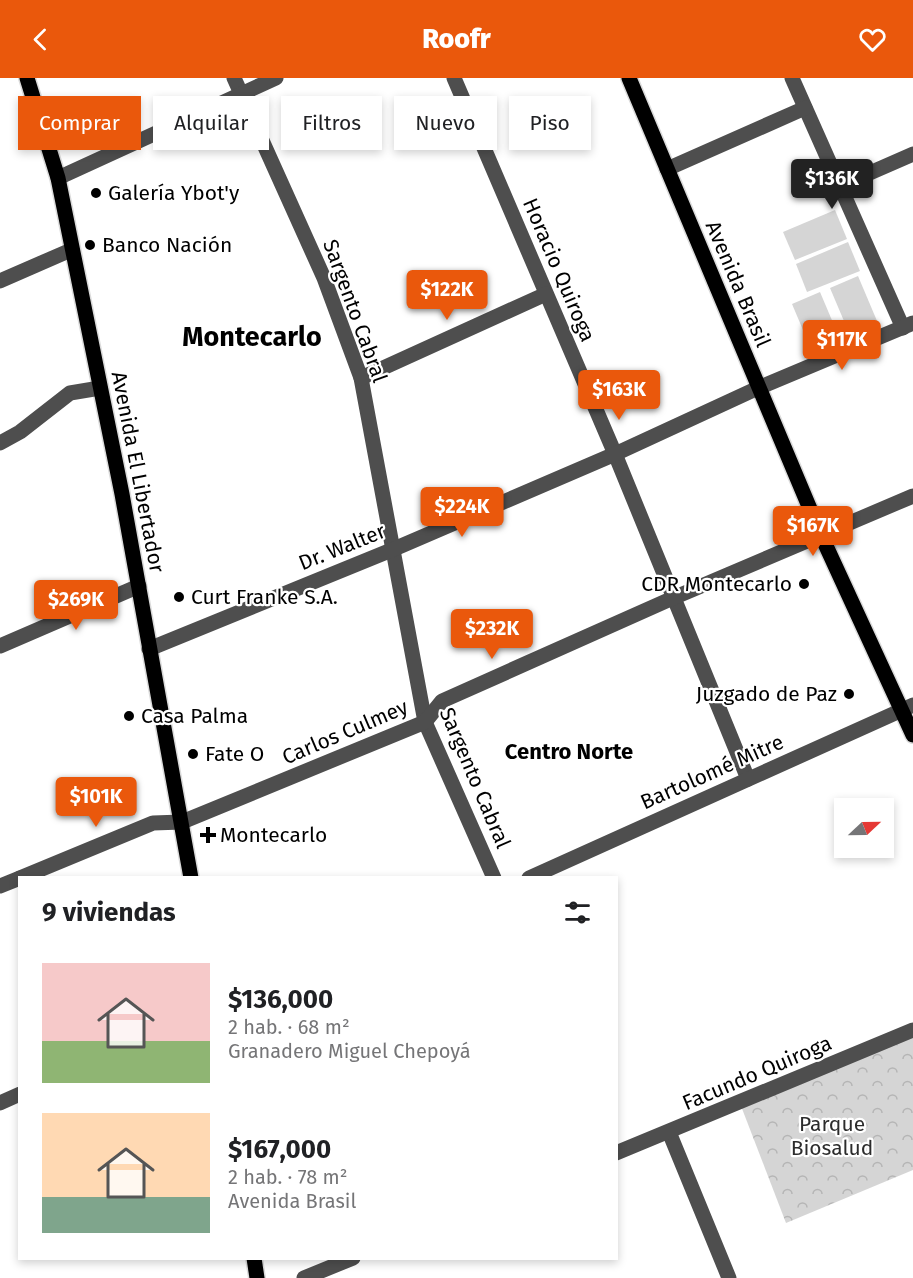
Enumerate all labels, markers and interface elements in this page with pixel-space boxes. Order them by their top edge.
icon: back [24,23,57,56]
text: Roofr [422,23,491,55]
icon: heart [856,23,889,56]
chip: Comprar [18,96,141,150]
chip: Alquilar [153,96,269,150]
chip: Filtros [281,96,382,150]
chip: Nuevo [394,96,497,150]
chip: Piso [509,96,591,150]
pin: $136K [790,159,874,210]
text: $136K [805,166,859,190]
place label: Galería Ybot'y [108,180,240,206]
marker: Galería Ybot'y [89,186,103,200]
street label: Horacio Quiroga [517,194,601,346]
street label: Avenida Brasil [700,217,776,351]
place label: Banco Nación [102,232,232,258]
street label: Sargento Cabral [317,236,393,386]
marker: Banco Nación [83,238,97,252]
pin: $122K [405,270,489,321]
text: $122K [421,277,473,301]
pin: $117K [800,320,884,371]
district label: Montecarlo [182,321,322,353]
text: $117K [817,327,867,351]
street label: Avenida El Libertador [106,369,170,575]
pin: $163K [577,370,661,421]
text: $163K [592,377,646,401]
pin: $224K [420,487,504,538]
text: $224K [435,494,489,518]
pin: $167K [771,506,855,557]
text: $167K [787,513,839,537]
street label: Dr. Walter [295,518,389,576]
place label: CDR Montecarlo [641,571,792,597]
marker: CDR Montecarlo [797,577,811,591]
pin: $269K [34,580,118,631]
place label: Curt Franke S.A. [191,584,338,610]
text: $269K [48,587,104,611]
marker: Curt Franke S.A. [172,590,186,604]
pin: $232K [450,609,534,660]
text: $232K [465,616,519,640]
place label: Juzgado de Paz [696,681,837,707]
marker: Juzgado de Paz [842,687,856,701]
street label: Carlos Culmey [278,694,412,770]
place label: Casa Palma [141,703,248,729]
street label: Sargento Cabral [434,704,516,852]
marker: Casa Palma [122,709,136,723]
street label: Bartolomé Mitre [636,729,788,815]
district label: Centro Norte [505,738,633,765]
place label: Fate O [205,741,264,767]
marker: Fate O [186,747,200,761]
pin: $101K [54,777,138,828]
text: $101K [70,784,122,808]
north arrow [834,798,894,858]
map controls [834,798,894,858]
place label: Montecarlo [220,822,327,848]
marker: Montecarlo [201,828,215,842]
icon: filters [561,896,594,929]
text: 9 viviendas [42,897,176,928]
text: $136,000 [228,984,333,1015]
icon: home [90,987,162,1059]
text: 2 hab. · 68 m² [228,1015,350,1039]
street label: Facundo Quiroga [678,1030,836,1116]
text: Granadero Miguel Chepoyá [228,1039,471,1063]
park label: Parque Biosalud [791,1111,873,1161]
text: $167,000 [228,1134,331,1165]
icon: home [90,1137,162,1209]
text: 2 hab. · 78 m² [228,1165,348,1189]
text: Avenida Brasil [228,1189,356,1213]

